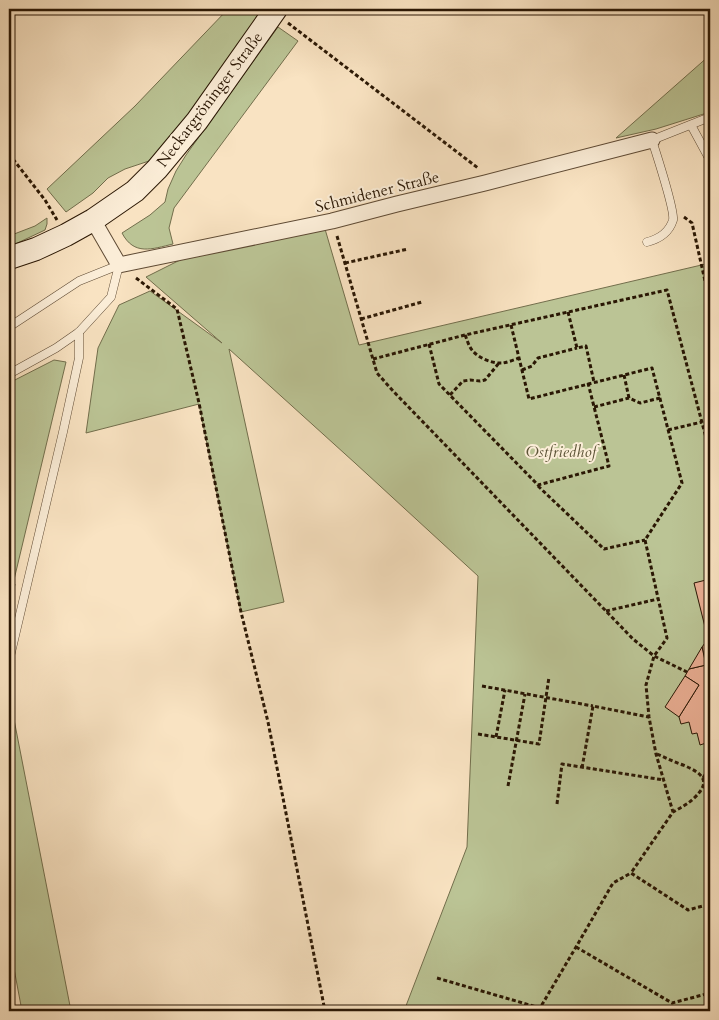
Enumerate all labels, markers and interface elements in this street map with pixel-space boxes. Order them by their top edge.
street label: Neckargröninger Straße [151,27,268,172]
street label: Schmidener Straße [313,166,442,218]
park label: Ostfriedhof [526,441,600,463]

